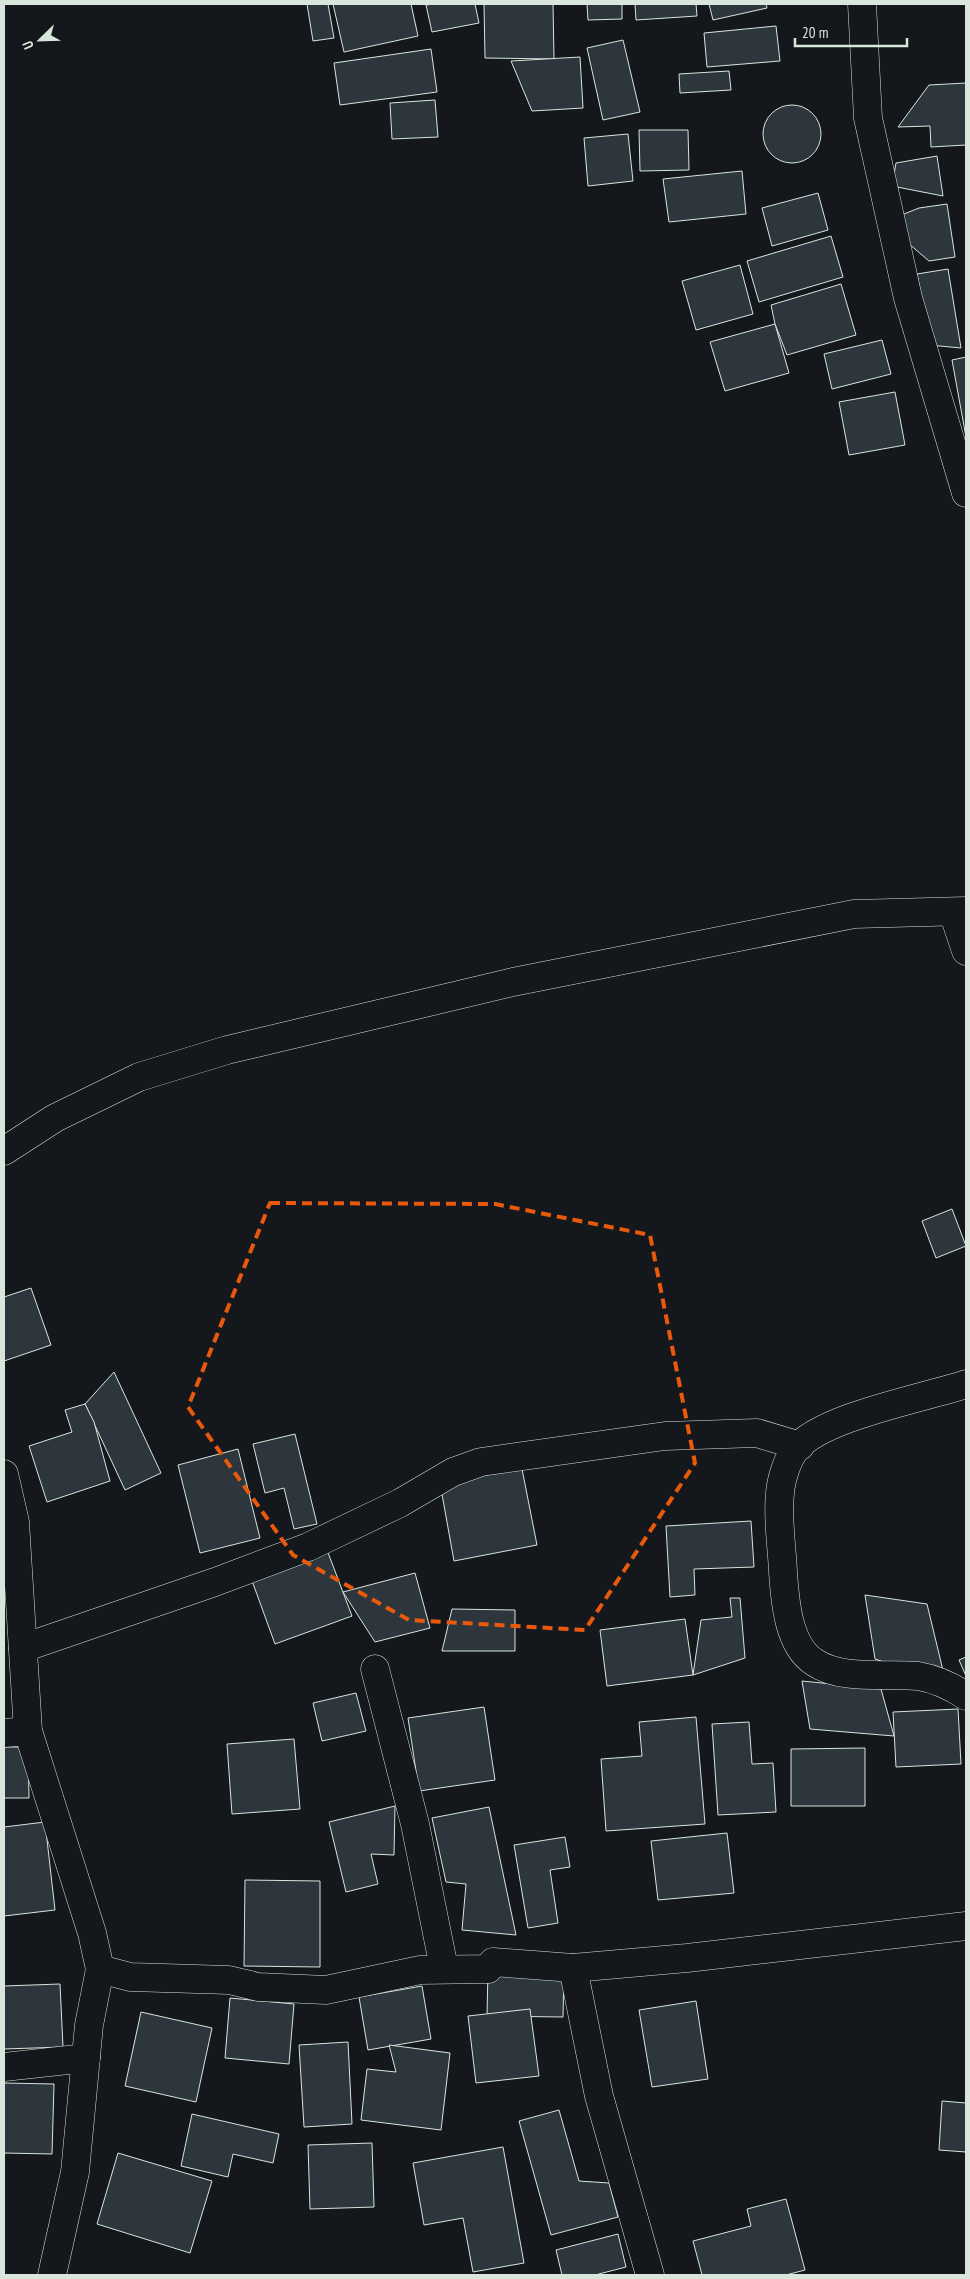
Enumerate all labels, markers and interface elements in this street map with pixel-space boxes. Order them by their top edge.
north arrow [15,15,65,65]
scale bar [795,15,908,47]
text: 20 m [802,23,828,42]
text: U [18,38,38,52]

